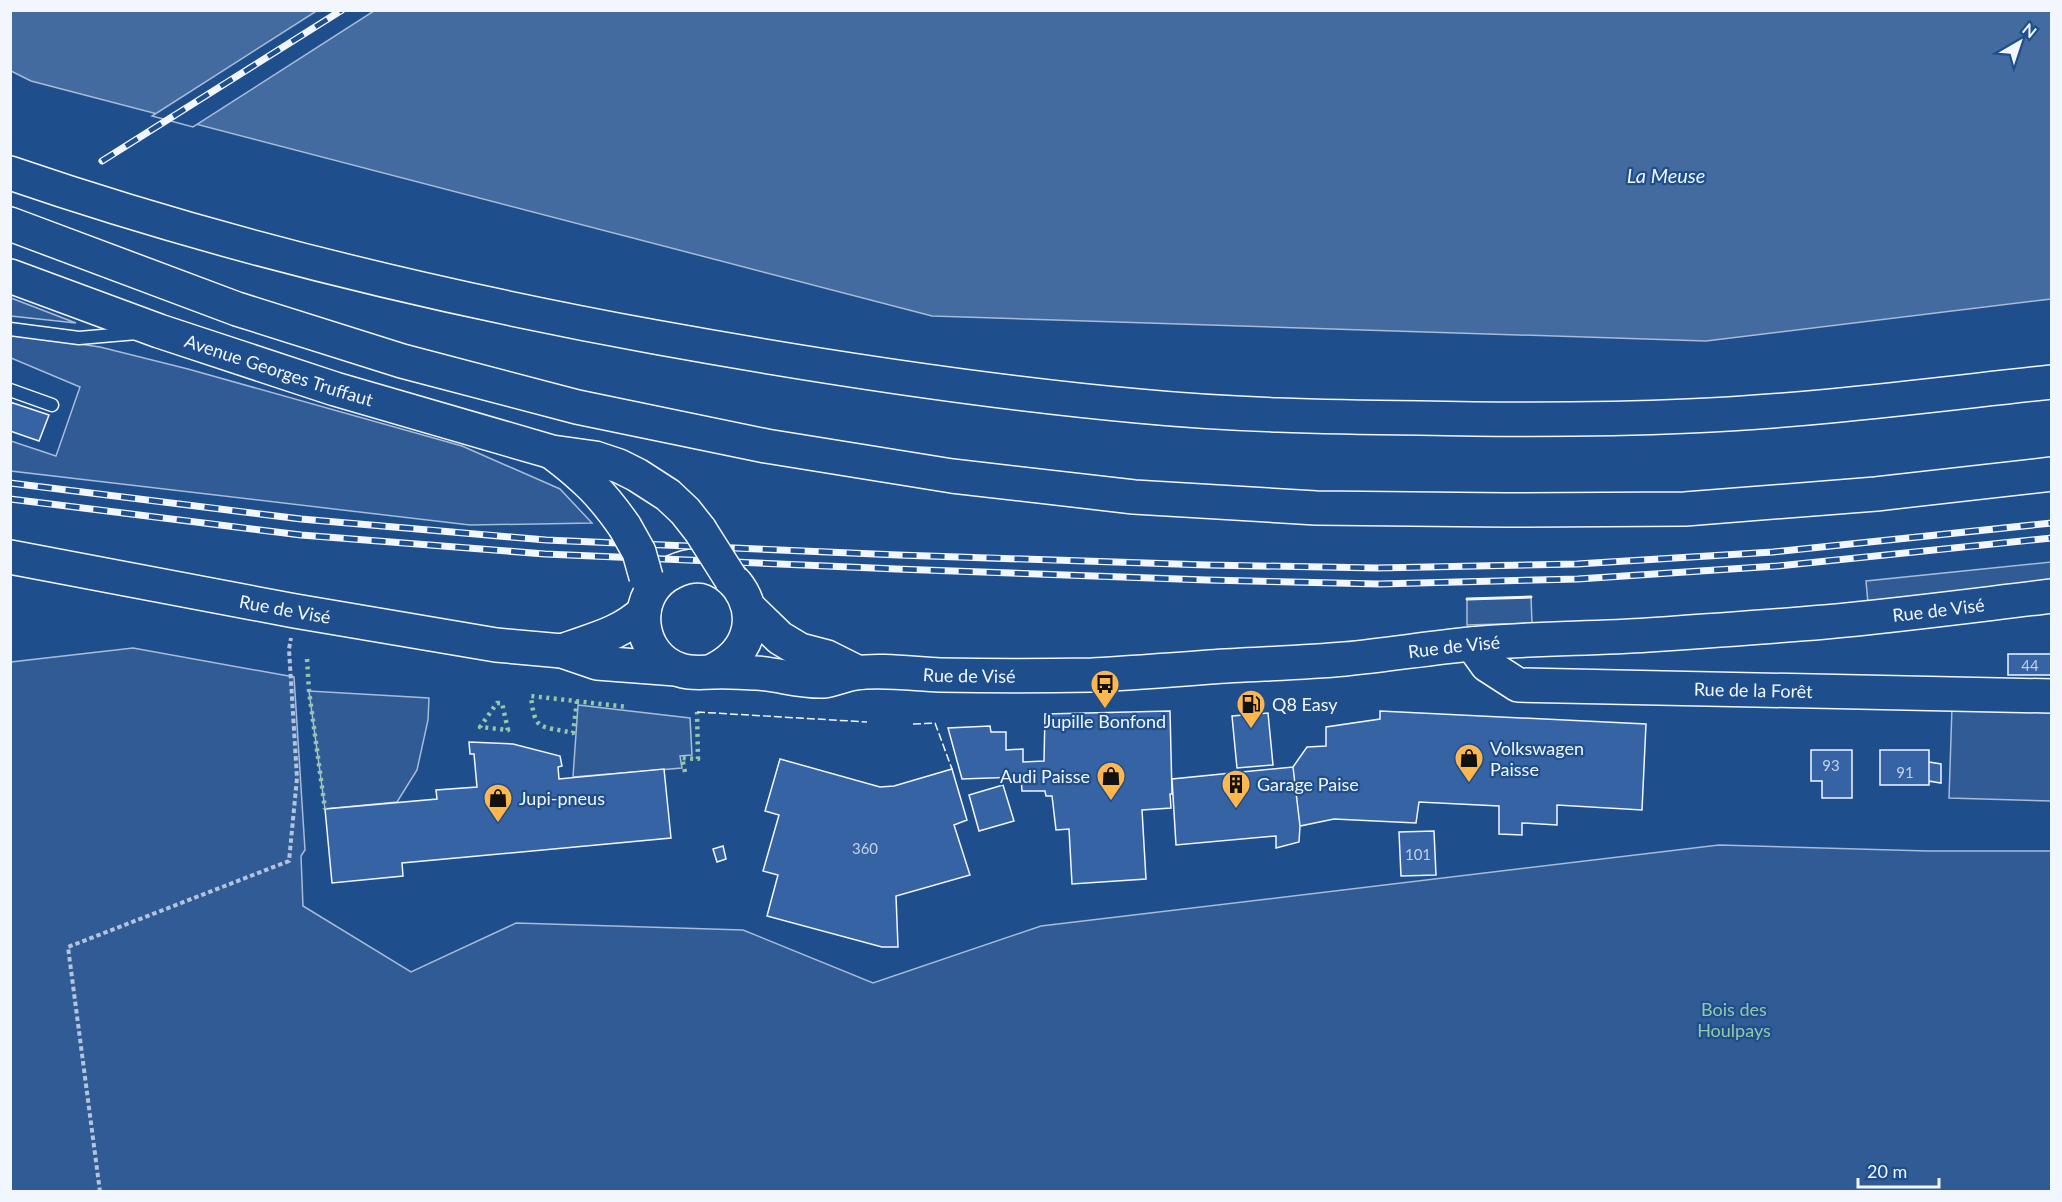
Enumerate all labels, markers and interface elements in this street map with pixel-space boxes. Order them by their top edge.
north arrow [1990,12,2050,72]
text: N [2019,19,2041,41]
water label: La Meuse [1627,163,1705,187]
street label: Avenue Georges Truffaut [182,329,376,411]
street label: Rue de Visé [238,590,333,628]
street label: Rue de Visé [1891,593,1986,626]
street label: Rue de Visé [1407,631,1501,662]
house number: 44 [2021,656,2039,674]
street label: Rue de Visé [922,663,1016,687]
bus stop icon: Jupille Bonfond [1089,668,1121,710]
street label: Rue de la Forêt [1694,678,1813,702]
fuel station icon: Q8 Easy [1235,688,1267,730]
place label: Q8 Easy [1272,693,1338,715]
place label: Jupille Bonfond [1044,710,1166,732]
place label: Volkswagen Paisse [1490,737,1584,780]
shop icon: Volkswagen Paisse [1453,742,1485,784]
house number: 93 [1822,756,1840,774]
shop icon: Audi Paisse [1095,760,1127,802]
house number: 91 [1896,763,1914,781]
place label: Audi Paisse [1000,765,1090,787]
building icon: Garage Paise [1220,768,1252,810]
place label: Garage Paise [1257,773,1359,795]
shop icon: Jupi-pneus [482,782,514,824]
place label: Jupi-pneus [519,787,605,809]
house number: 360 [852,839,878,857]
house number: 101 [1405,845,1431,863]
park label: Bois des Houlpays [1697,998,1771,1041]
scale bar [1858,1151,1939,1189]
text: 20 m [1867,1160,1907,1182]

